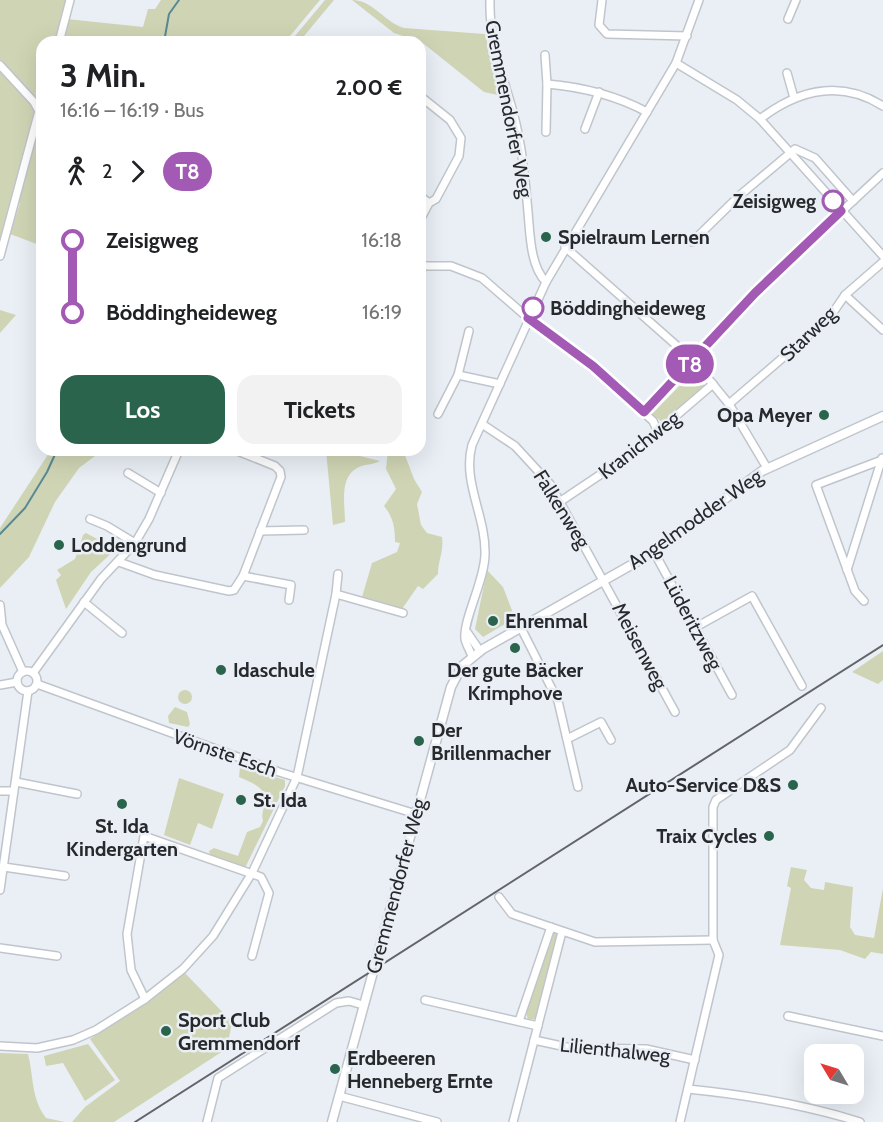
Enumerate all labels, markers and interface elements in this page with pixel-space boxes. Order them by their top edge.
street label: Gremmendorfer Weg [480,18,538,201]
text: 3 Min. [60,55,146,95]
text: 2.00 € [336,74,402,101]
text: 16:16 – 16:19 · Bus [60,98,204,122]
icon: walk [60,155,93,188]
icon: forward [121,155,154,188]
text: 2 [102,159,112,183]
text: T8 [175,159,200,184]
place label: Zeisigweg [732,189,816,213]
marker: Zeisigweg [822,190,844,212]
place label: Spielraum Lernen [558,225,710,249]
text: Zeisigweg [106,227,198,254]
text: 16:18 [361,228,402,252]
marker: Spielraum Lernen [539,230,553,244]
place label: Böddingheideweg [550,296,705,320]
marker: Böddingheideweg [522,297,544,319]
text: Böddingheideweg [106,299,277,326]
text: 16:19 [362,300,402,324]
street label: Starweg [775,301,842,366]
line badge: T8 [663,344,717,384]
text: T8 [678,352,702,377]
button: Los [60,375,225,444]
button: Tickets [237,375,402,444]
place label: Opa Meyer [717,403,812,427]
street label: Kranichweg [593,405,685,484]
marker: Opa Meyer [817,408,831,422]
street label: Angelmodder Weg [623,463,768,574]
street label: Falkenweg [528,465,596,554]
place label: Loddengrund [71,533,187,557]
marker: Loddengrund [52,538,66,552]
street label: Lüderitzweg [658,572,728,675]
street label: Meisenweg [607,599,673,694]
place label: Ehrenmal [505,609,588,633]
marker: Ehrenmal [486,614,500,628]
marker: Der gute Bäcker Krimphove [508,641,522,655]
place label: Idaschule [233,658,315,682]
place label: Der gute Bäcker Krimphove [447,658,583,705]
marker: Idaschule [214,663,228,677]
place label: Der Brillenmacher [431,718,551,765]
street label: Vörnste Esch [170,724,280,782]
marker: Der Brillenmacher [412,734,426,748]
place label: Auto-Service D&S [626,773,781,797]
marker: Auto-Service D&S [786,778,800,792]
place label: St. Ida [253,788,307,812]
marker: St. Ida [234,793,248,807]
street label: Gremmendorfer Weg [361,795,431,976]
marker: St. Ida Kindergarten [115,797,129,811]
place label: St. Ida Kindergarten [66,814,178,861]
place label: Traix Cycles [656,824,757,848]
marker: Traix Cycles [762,829,776,843]
place label: Sport Club Gremmendorf [178,1008,300,1055]
marker: Sport Club Gremmendorf [159,1024,173,1038]
street label: Lilienthalweg [559,1032,672,1068]
north arrow [804,1044,864,1104]
map controls [804,1044,864,1104]
place label: Erdbeeren Henneberg Ernte [347,1046,493,1093]
marker: Erdbeeren Henneberg Ernte [328,1062,342,1076]

